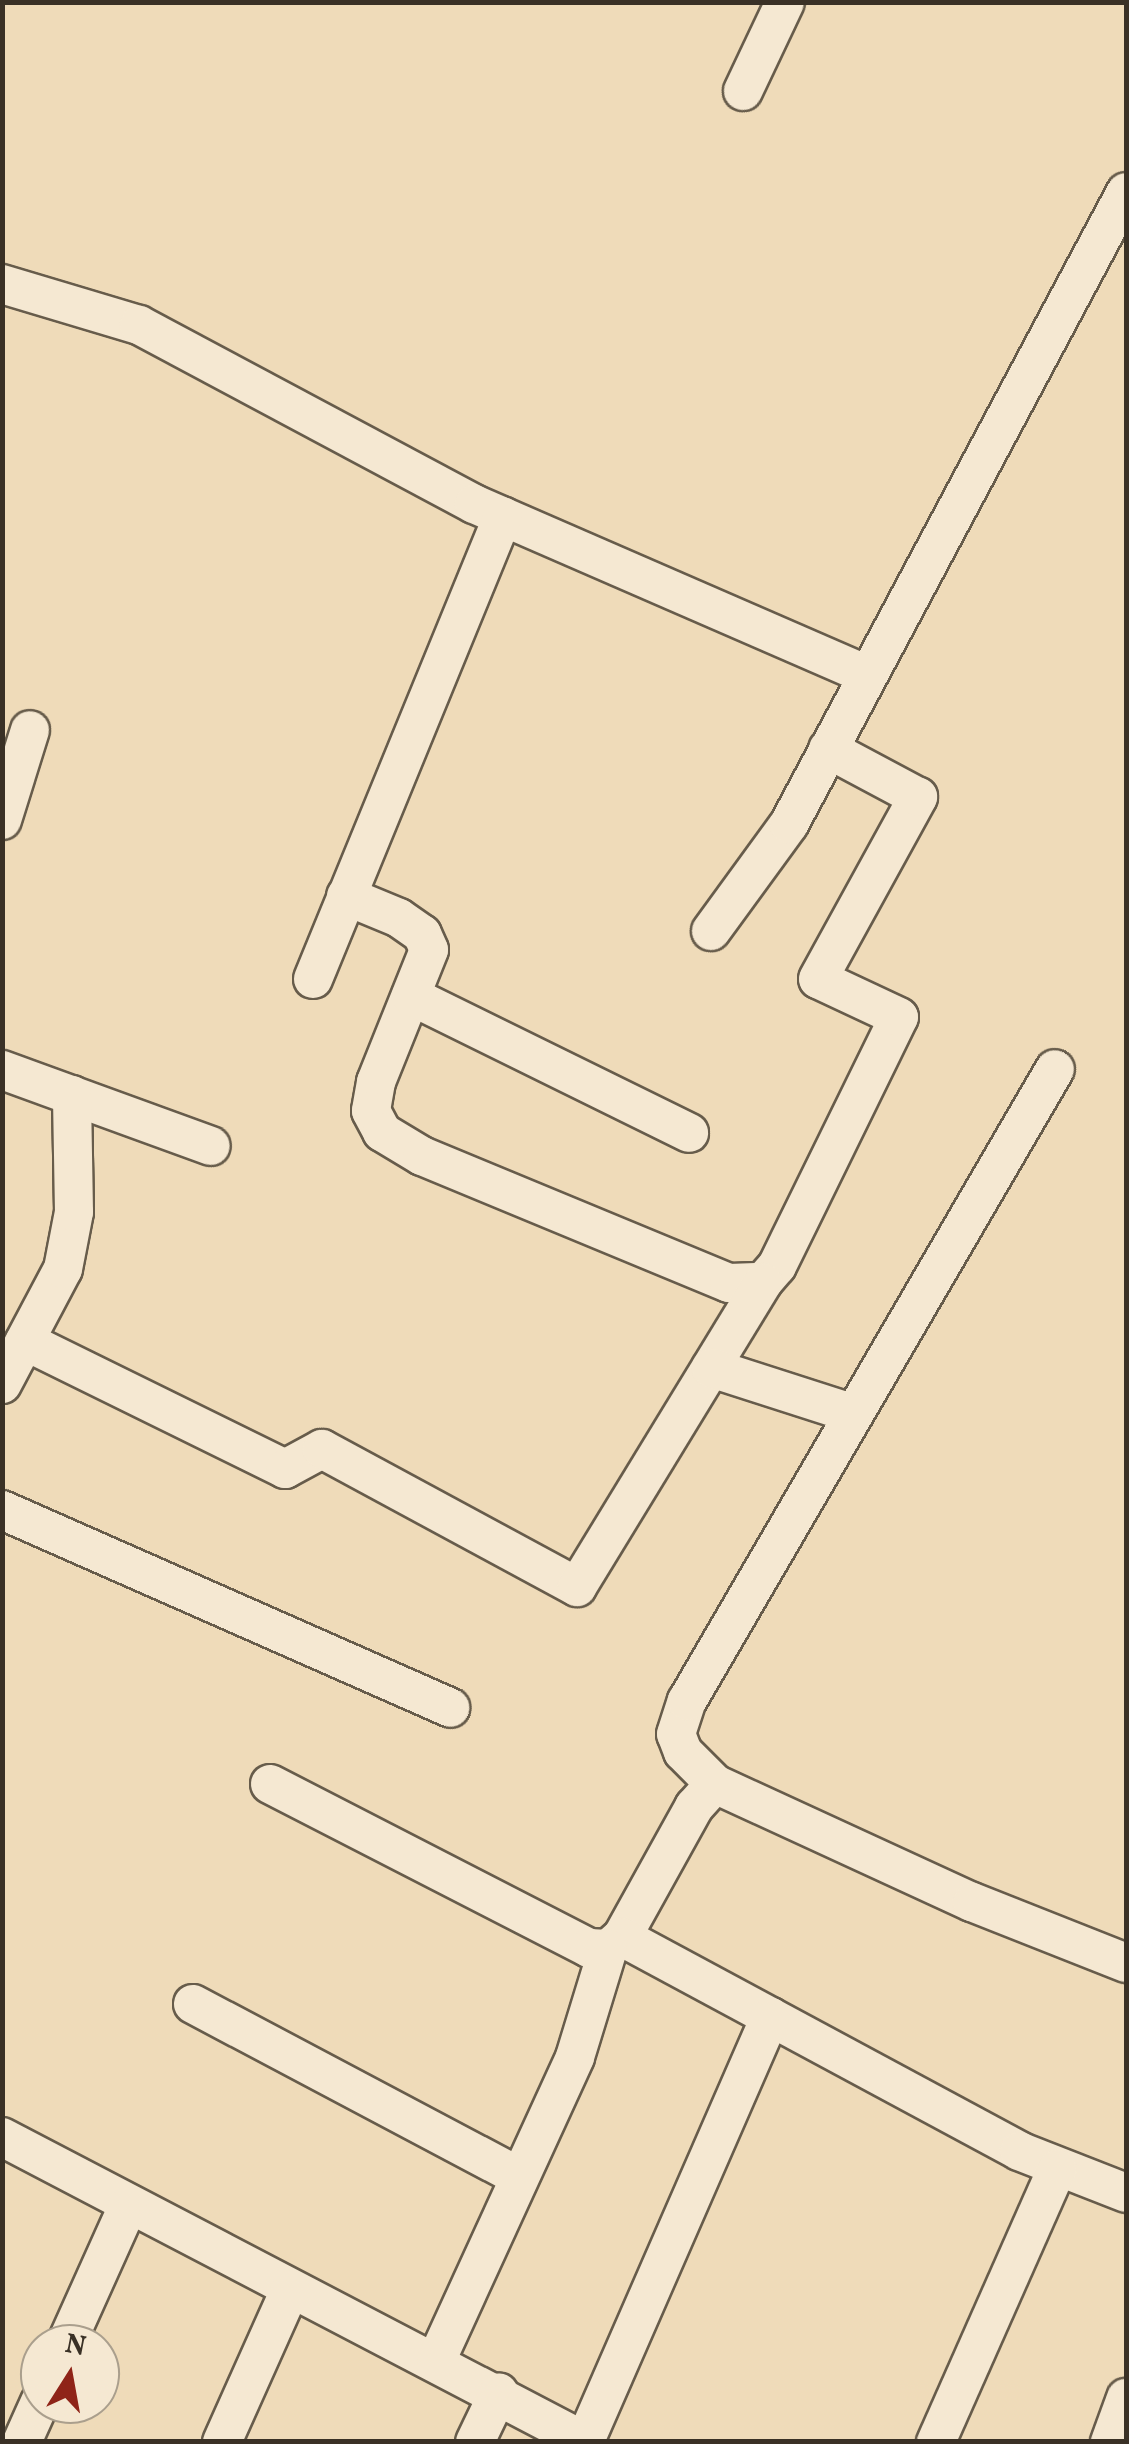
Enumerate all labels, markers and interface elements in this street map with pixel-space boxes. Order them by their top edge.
north arrow [20,2324,120,2424]
text: N [62,2325,89,2367]

